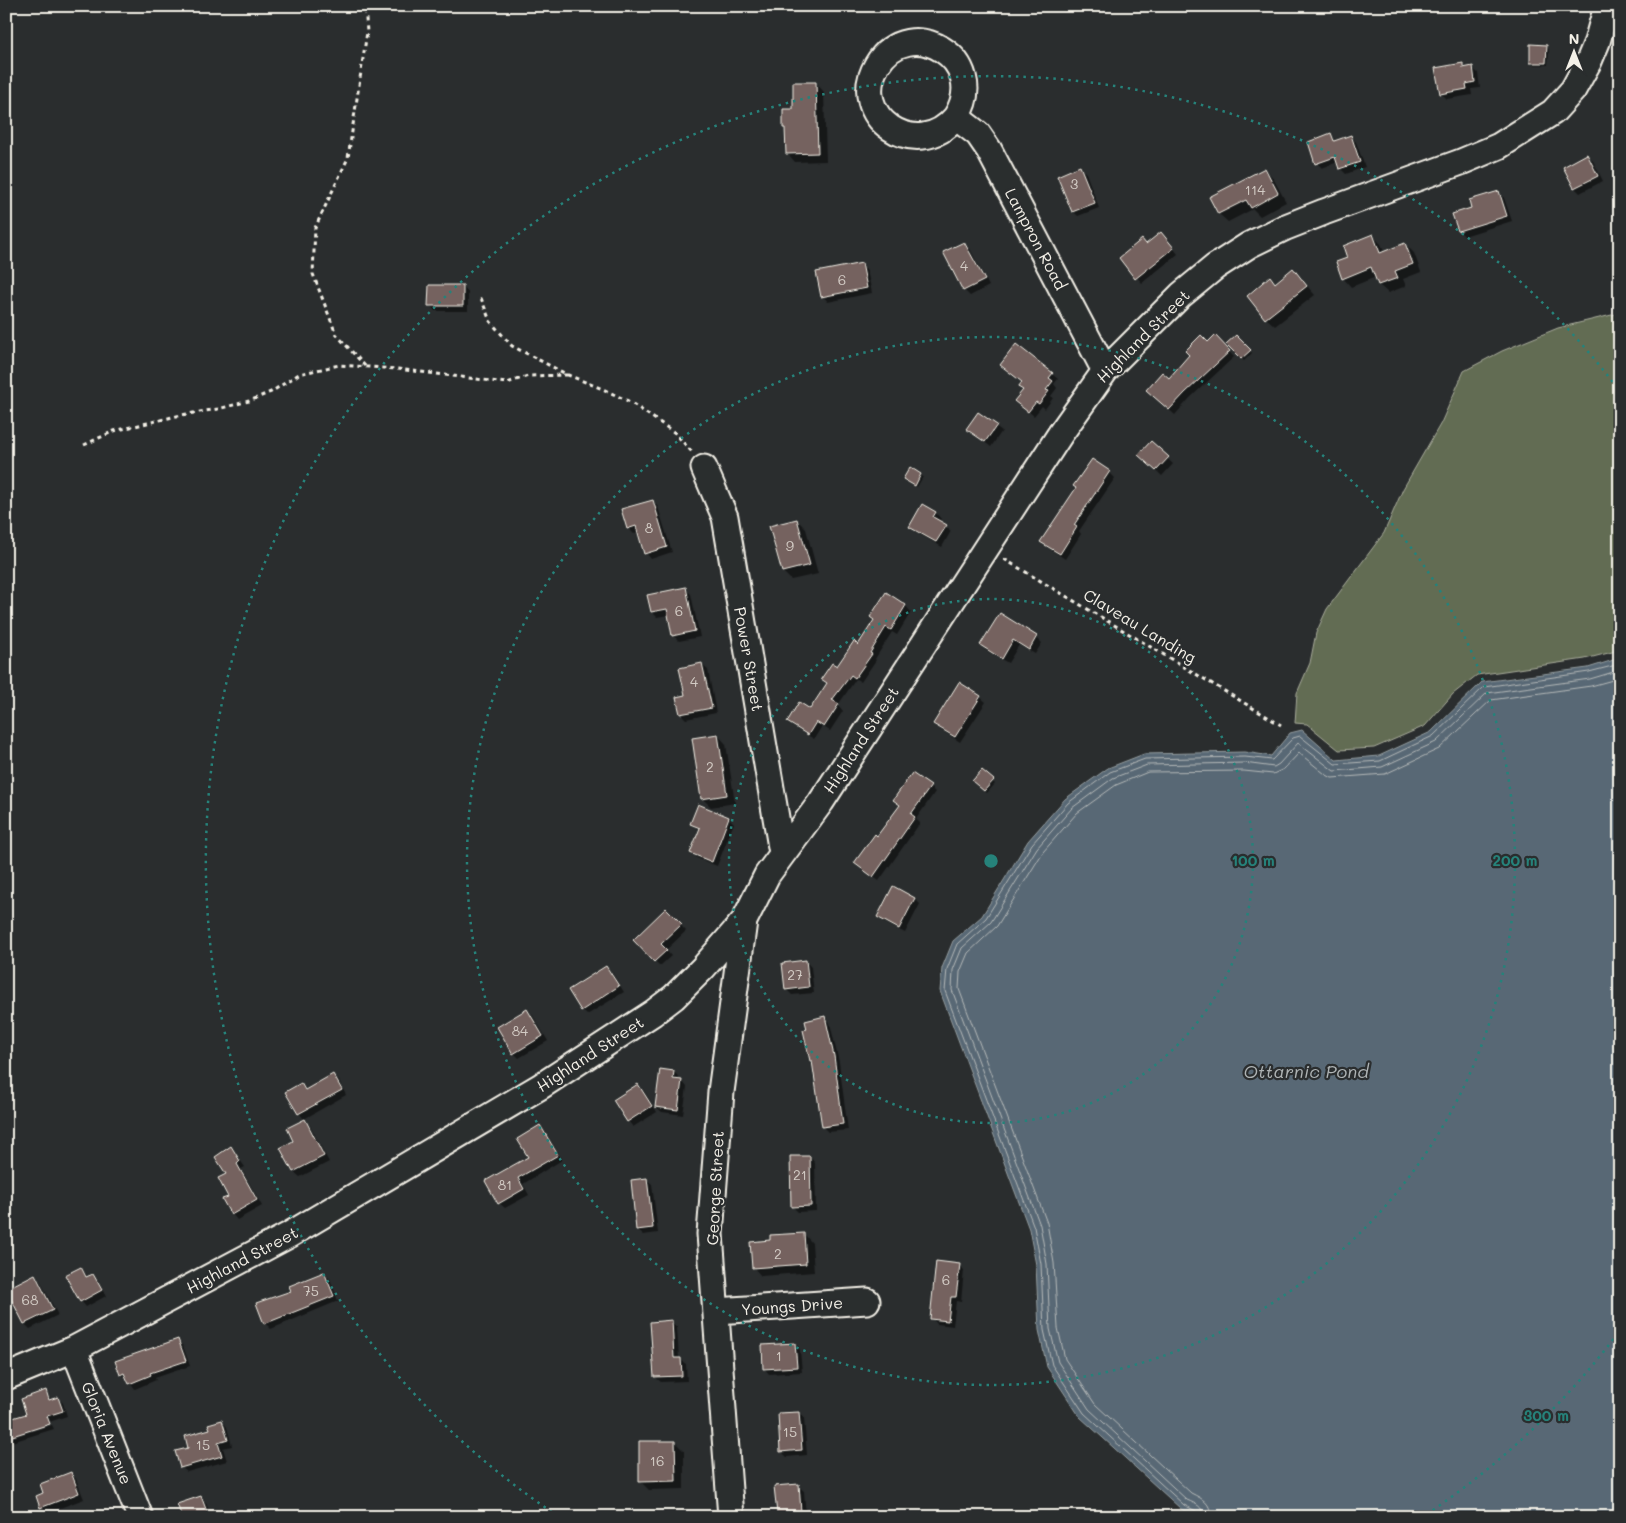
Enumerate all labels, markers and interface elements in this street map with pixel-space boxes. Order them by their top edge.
north arrow [1548,28,1598,78]
text: N [1569,29,1579,48]
house number: 3 [1070,174,1078,193]
house number: 114 [1245,180,1266,199]
street label: Lampron Road [1001,184,1072,293]
house number: 4 [960,256,969,275]
house number: 6 [838,270,846,289]
street label: Highland Street [1092,285,1194,387]
house number: 8 [645,518,653,537]
house number: 9 [786,536,794,555]
street label: Claveau Landing [1080,584,1201,668]
house number: 6 [675,601,683,620]
street label: Power Street [730,605,769,713]
house number: 4 [690,672,699,691]
street label: Highland Street [818,682,903,797]
house number: 2 [706,757,714,776]
text: 100 m [1231,850,1275,870]
text: 200 m [1493,850,1538,870]
centre of rings [982,852,1000,870]
house number: 27 [787,965,803,984]
street label: Highland Street [532,1011,647,1096]
house number: 84 [512,1021,529,1040]
water label: Ottarnic Pond [1243,1059,1370,1083]
street label: George Street [701,1130,728,1246]
house number: 21 [793,1165,807,1184]
house number: 81 [498,1175,512,1194]
street label: Highland Street [182,1221,301,1298]
house number: 2 [774,1244,782,1263]
house number: 6 [942,1270,950,1289]
house number: 75 [303,1281,319,1300]
house number: 68 [22,1290,38,1309]
street label: Youngs Drive [740,1291,844,1320]
house number: 1 [776,1346,782,1365]
street label: Gloria Avenue [77,1378,138,1487]
text: 300 m [1523,1405,1569,1425]
house number: 15 [783,1422,797,1441]
house number: 15 [196,1435,210,1454]
house number: 16 [650,1451,664,1470]

